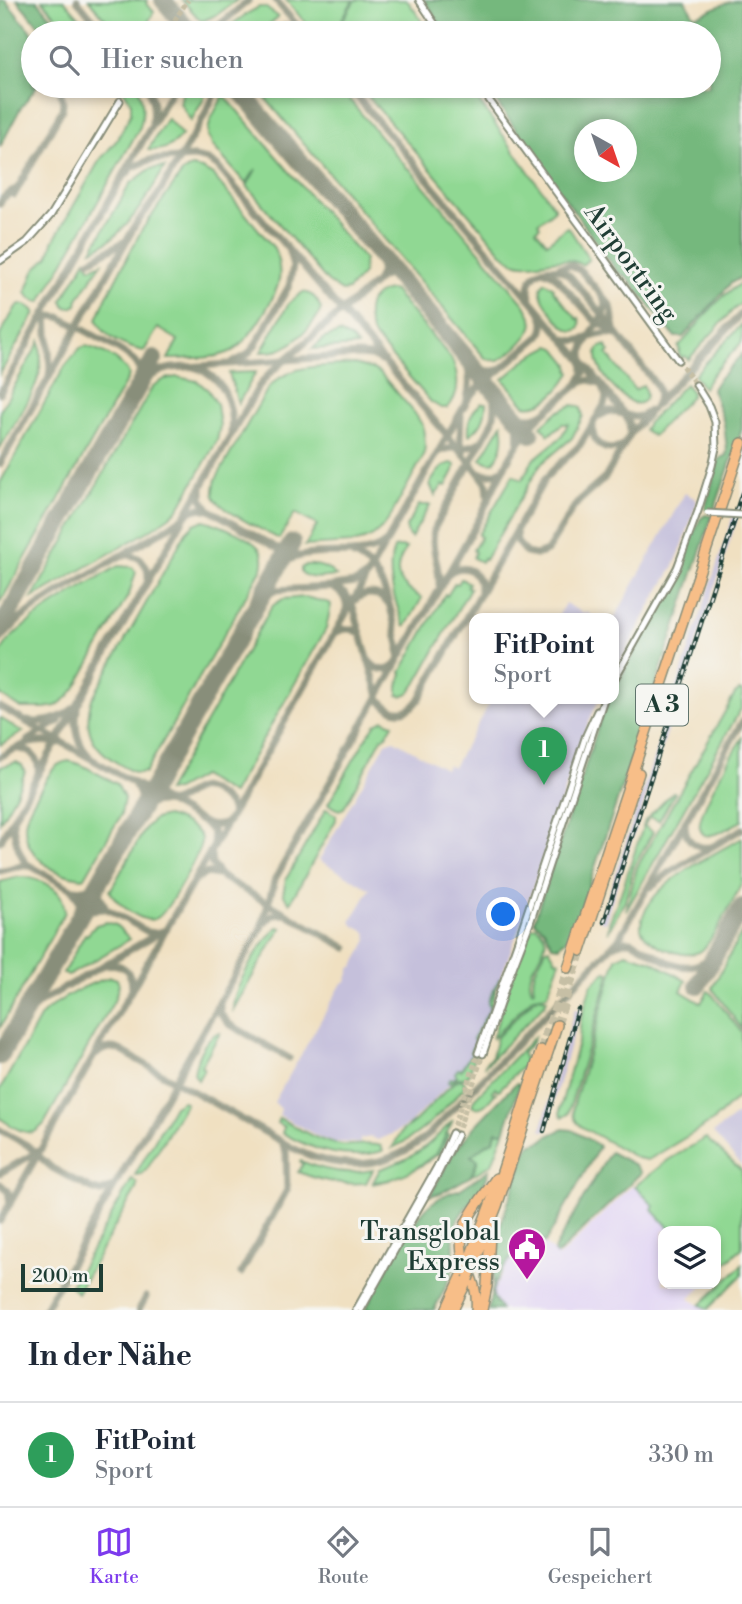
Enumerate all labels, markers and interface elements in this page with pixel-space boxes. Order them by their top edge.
search box [21,21,721,98]
icon: search [45,41,83,79]
text: Hier suchen [101,44,243,76]
north arrow [574,119,637,182]
street label: Airportring [577,197,685,329]
popup [469,613,619,704]
text: FitPoint [494,629,594,661]
text: Sport [494,661,552,689]
road number: A 3 [636,684,688,726]
pin: 1 [521,727,567,785]
your location [486,897,520,931]
place label: Transglobal Express [360,1216,500,1278]
public building icon: Transglobal Express [506,1226,548,1281]
map controls [658,1226,721,1289]
button: layers [658,1226,721,1289]
scale bar [21,1261,103,1293]
text: 200 m [32,1264,89,1288]
text: In der Nähe [28,1337,192,1375]
text: FitPoint [95,1425,195,1457]
text: 1 [45,1441,57,1469]
text: 330 m [648,1441,714,1469]
text: Sport [95,1457,153,1485]
tab: Karte [90,1523,139,1589]
tab: Route [318,1523,369,1589]
tab: Gespeichert [548,1523,652,1589]

